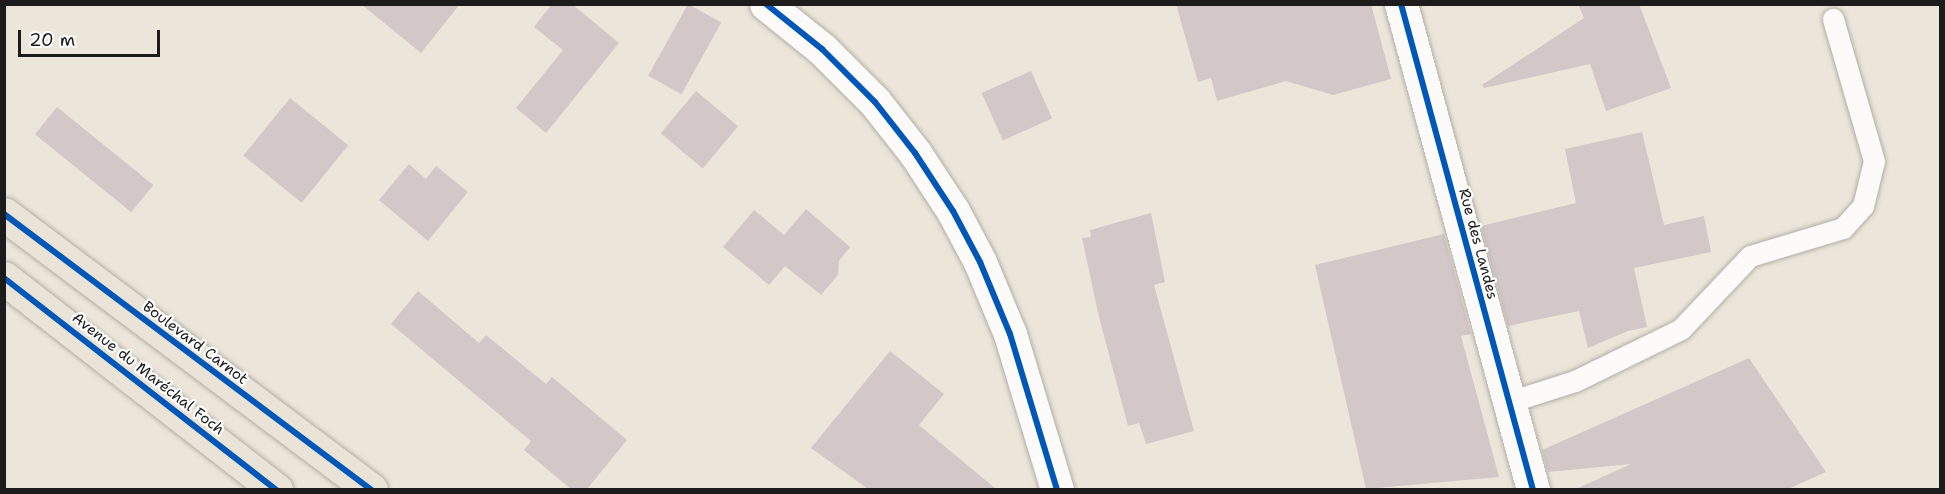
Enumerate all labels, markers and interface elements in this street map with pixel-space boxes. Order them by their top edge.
scale bar [21,18,164,56]
text: 20 m [29,28,75,52]
street label: Rue des Landes [1455,187,1501,301]
street label: Boulevard Carnot [139,298,251,388]
street label: Avenue du Maréchal Foch [68,309,228,439]

